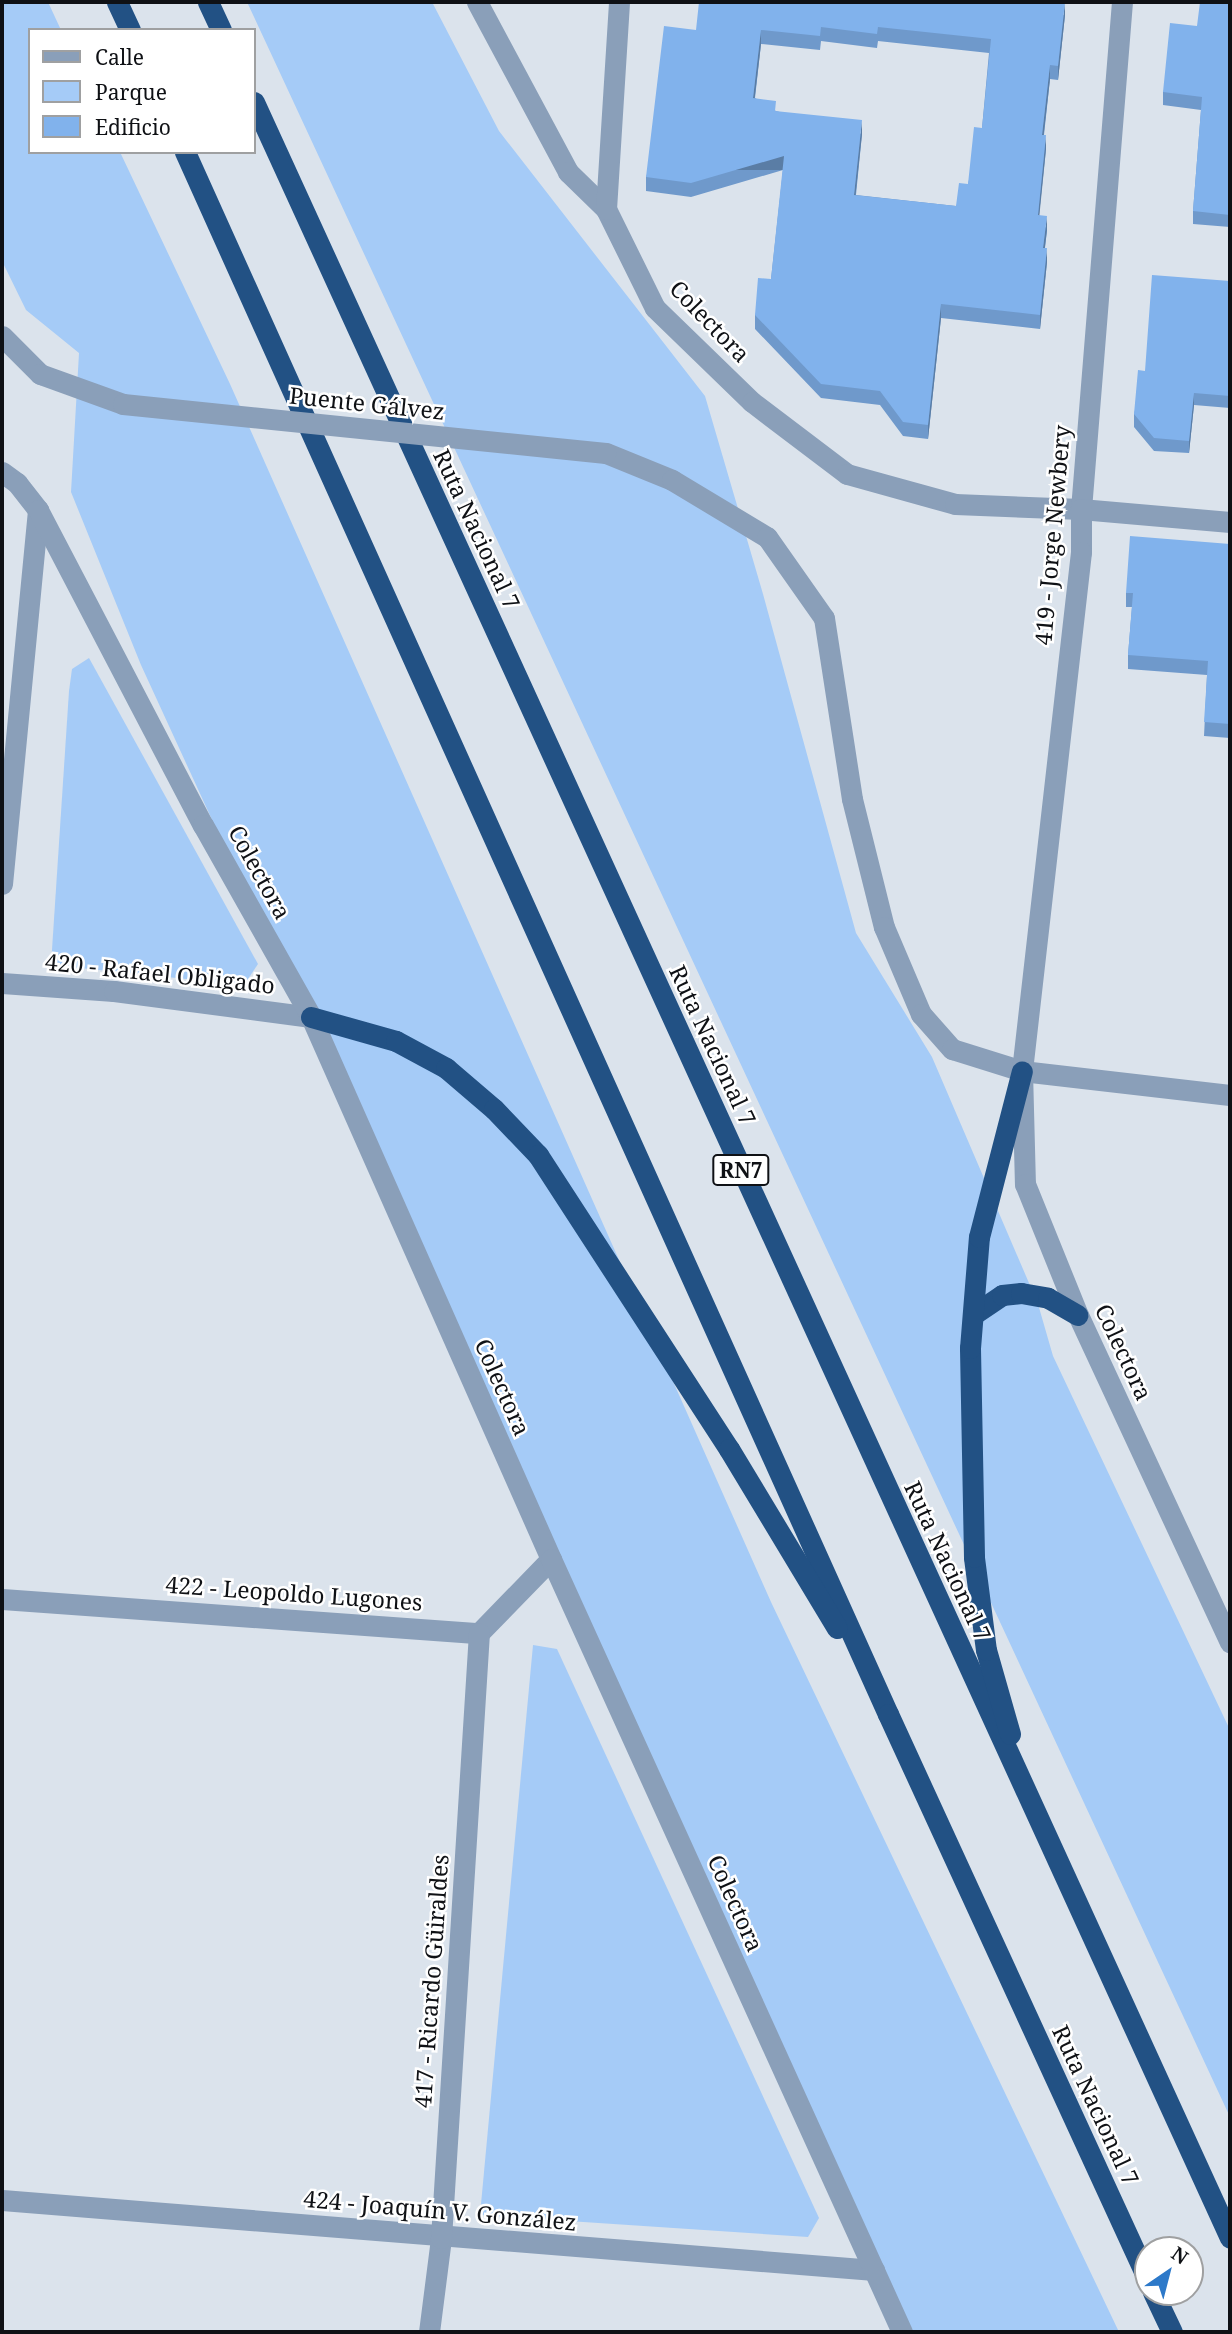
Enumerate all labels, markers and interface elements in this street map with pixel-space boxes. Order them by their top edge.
legend [28,28,256,154]
text: Calle [95,43,144,71]
text: Parque [95,78,167,106]
text: Edificio [95,113,171,141]
street label: Colectora [664,274,756,368]
street label: Puente Gálvez [288,381,446,425]
street label: 419 - Jorge Newbery [1029,424,1075,646]
street label: Ruta Nacional 7 [428,445,526,613]
street label: Colectora [223,820,297,924]
street label: 420 - Rafael Obligado [44,947,276,999]
street label: Ruta Nacional 7 [664,961,762,1129]
road number: RN7 [711,1152,771,1188]
street label: Colectora [1090,1300,1158,1404]
street label: Colectora [469,1334,537,1440]
street label: Ruta Nacional 7 [899,1477,997,1645]
street label: 422 - Leopoldo Lugones [165,1570,423,1616]
street label: Colectora [702,1850,770,1956]
street label: 417 - Ricardo Güiraldes [408,1853,454,2109]
street label: Ruta Nacional 7 [1047,2021,1145,2189]
street label: 424 - Joaquín V. González [302,2184,578,2236]
north arrow [1134,2236,1204,2306]
text: N [1166,2240,1193,2270]

